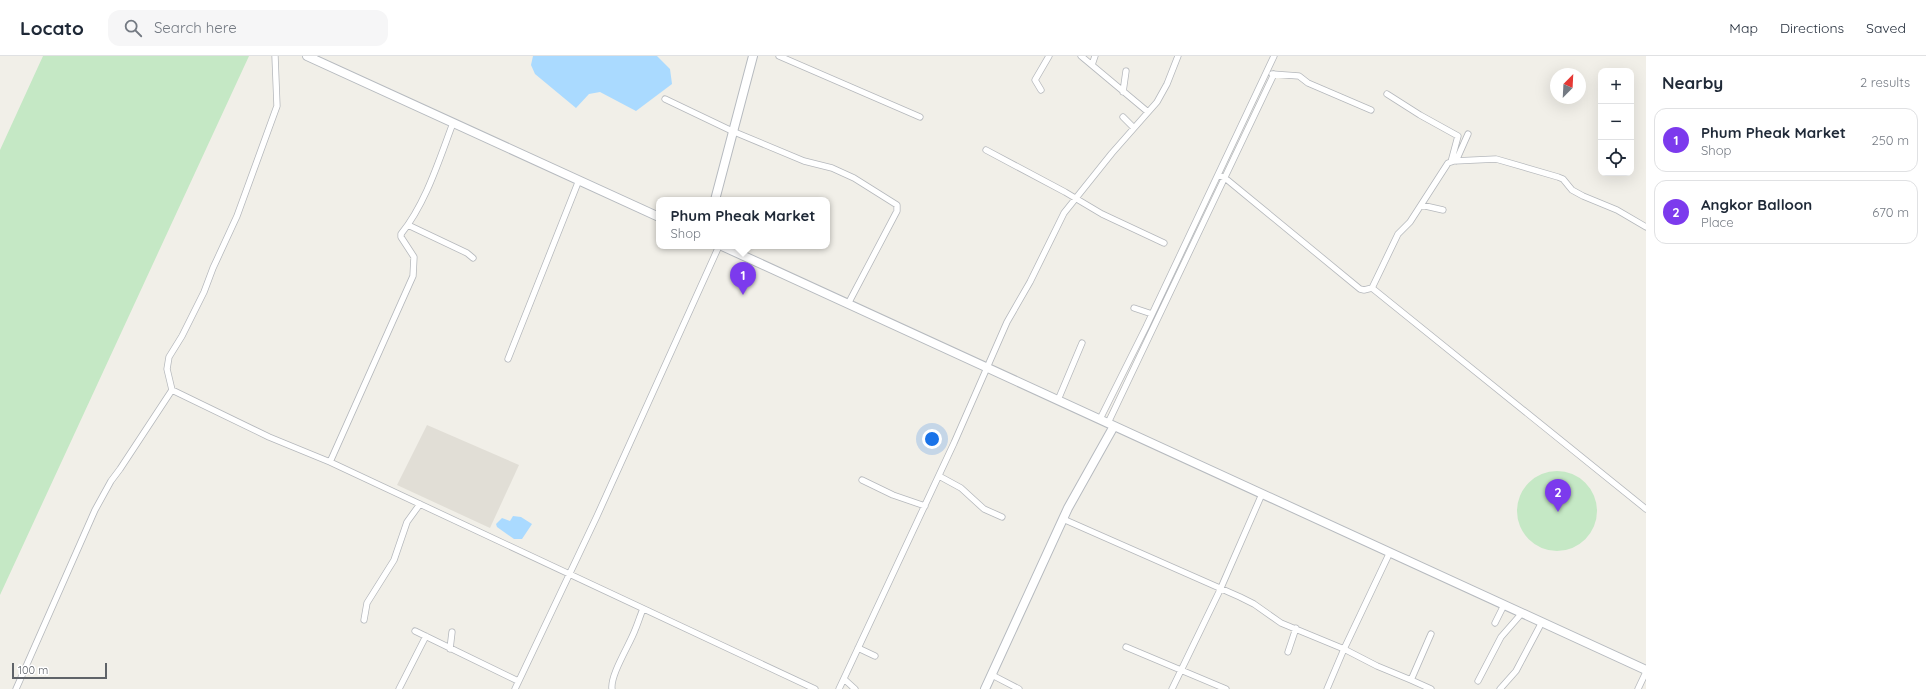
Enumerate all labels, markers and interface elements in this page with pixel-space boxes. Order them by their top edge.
search box [108,10,388,46]
text: Locato [20,16,84,40]
icon: search [122,17,144,39]
text: Search here [154,18,237,37]
text: Map [1729,19,1758,37]
text: Directions [1780,19,1844,37]
text: Saved [1866,19,1906,37]
north arrow [1550,68,1586,104]
map controls [1598,68,1634,176]
button: + [1598,68,1634,104]
text: Nearby [1662,72,1723,93]
text: 2 results [1860,74,1910,90]
button: − [1598,104,1634,140]
text: Phum Pheak Market [1701,123,1846,142]
text: 1 [1673,132,1679,148]
text: 250 m [1872,132,1909,148]
button: locate [1598,140,1634,176]
text: Shop [1701,142,1731,158]
text: Angkor Balloon [1701,195,1812,214]
popup [656,197,830,249]
text: 2 [1672,204,1680,220]
text: 670 m [1872,204,1909,220]
text: Phum Pheak Market [671,206,815,225]
text: Place [1701,214,1734,230]
text: Shop [671,225,701,241]
pin: 1 [730,262,756,295]
your location [922,429,942,449]
pin: 2 [1545,479,1571,512]
scale bar [12,661,107,680]
text: 100 m [18,663,48,677]

